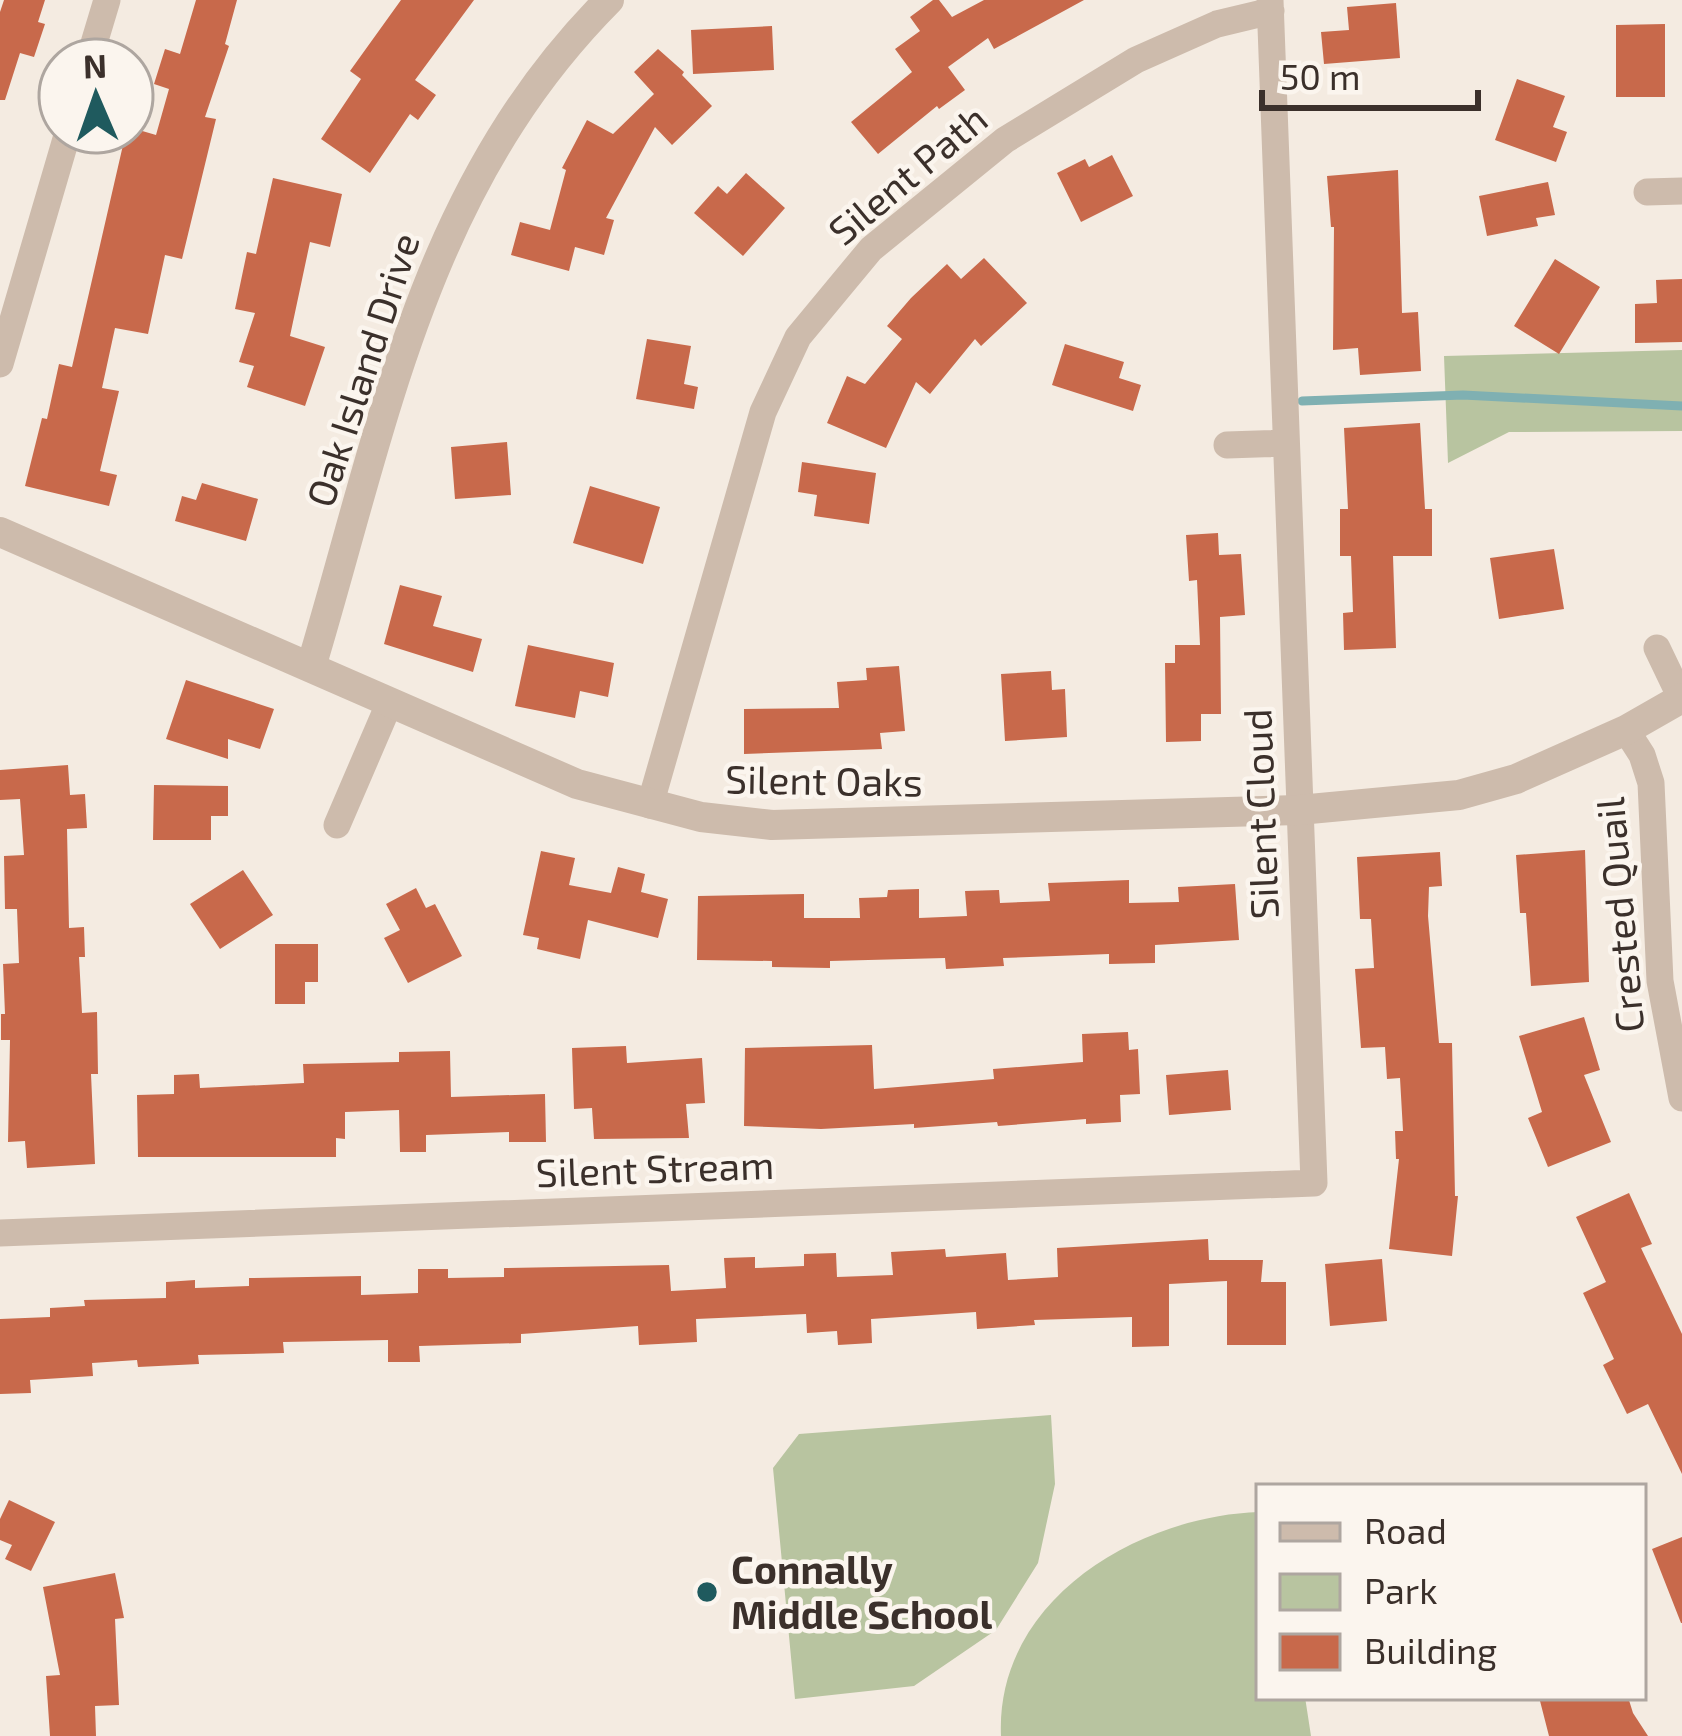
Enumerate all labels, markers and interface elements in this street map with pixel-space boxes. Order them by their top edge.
north arrow [36,36,156,156]
scale bar [1262,36,1478,110]
text: N [82,45,108,85]
text: 50 m [1280,54,1361,97]
street label: Silent Path [818,94,996,254]
street label: Oak Island Drive [295,227,428,512]
street label: Silent Cloud [1232,708,1287,920]
street label: Silent Oaks [725,754,923,805]
street label: Crested Quail [1585,795,1652,1035]
street label: Silent Stream [535,1140,775,1195]
legend [1256,1484,1646,1700]
text: Road [1364,1508,1447,1551]
place label: Connally Middle School [731,1545,992,1637]
text: Park [1364,1568,1438,1611]
marker: Connally Middle School [694,1579,720,1605]
text: Building [1364,1628,1497,1671]

